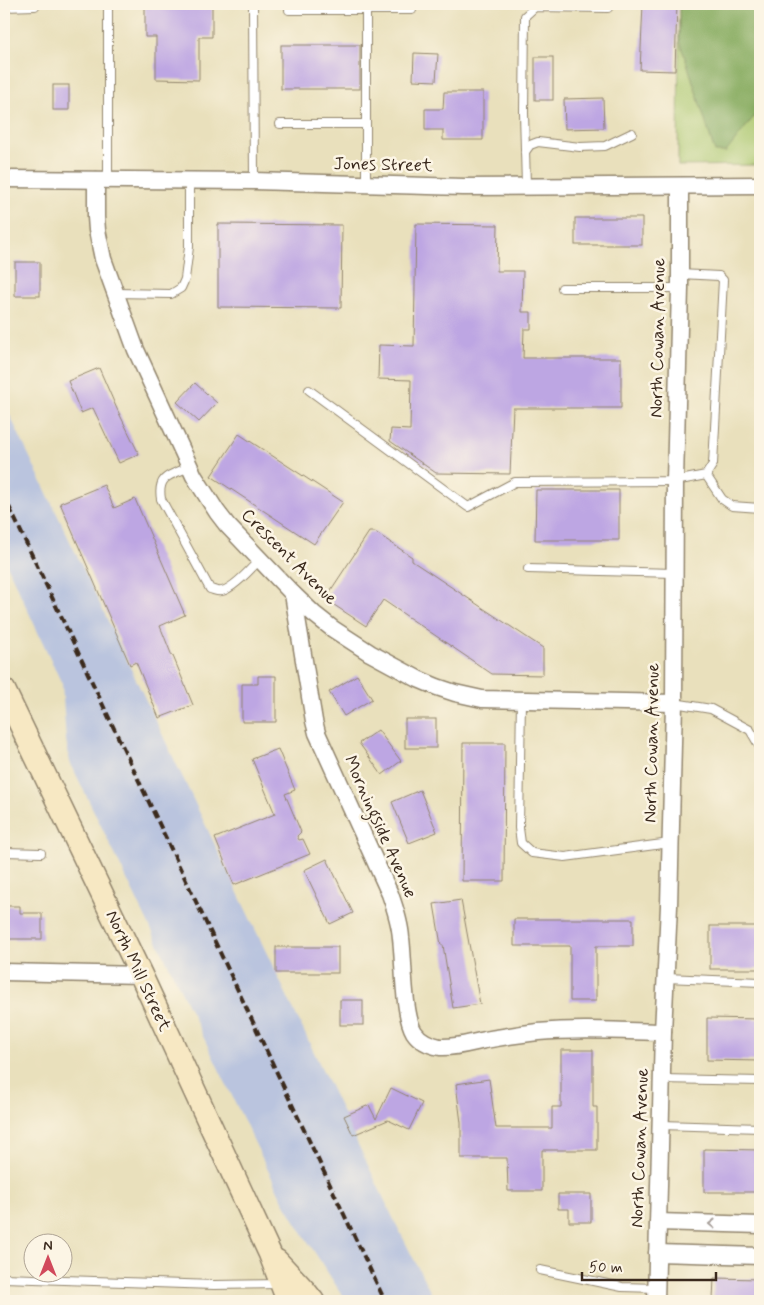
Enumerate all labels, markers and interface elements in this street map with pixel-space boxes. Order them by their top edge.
street label: Jones Street [333,152,433,178]
street label: North Cowan Avenue [645,258,671,418]
street label: Crescent Avenue [236,504,342,610]
street label: North Cowan Avenue [639,663,665,823]
street label: Morningside Avenue [336,752,422,903]
street label: North Mill Street [99,907,177,1036]
street label: North Cowan Avenue [625,1068,655,1228]
one-way arrow [707,1218,715,1229]
north arrow [22,1232,72,1282]
text: N [43,1237,53,1255]
scale bar [582,1250,715,1282]
text: 50 m [589,1258,623,1278]

